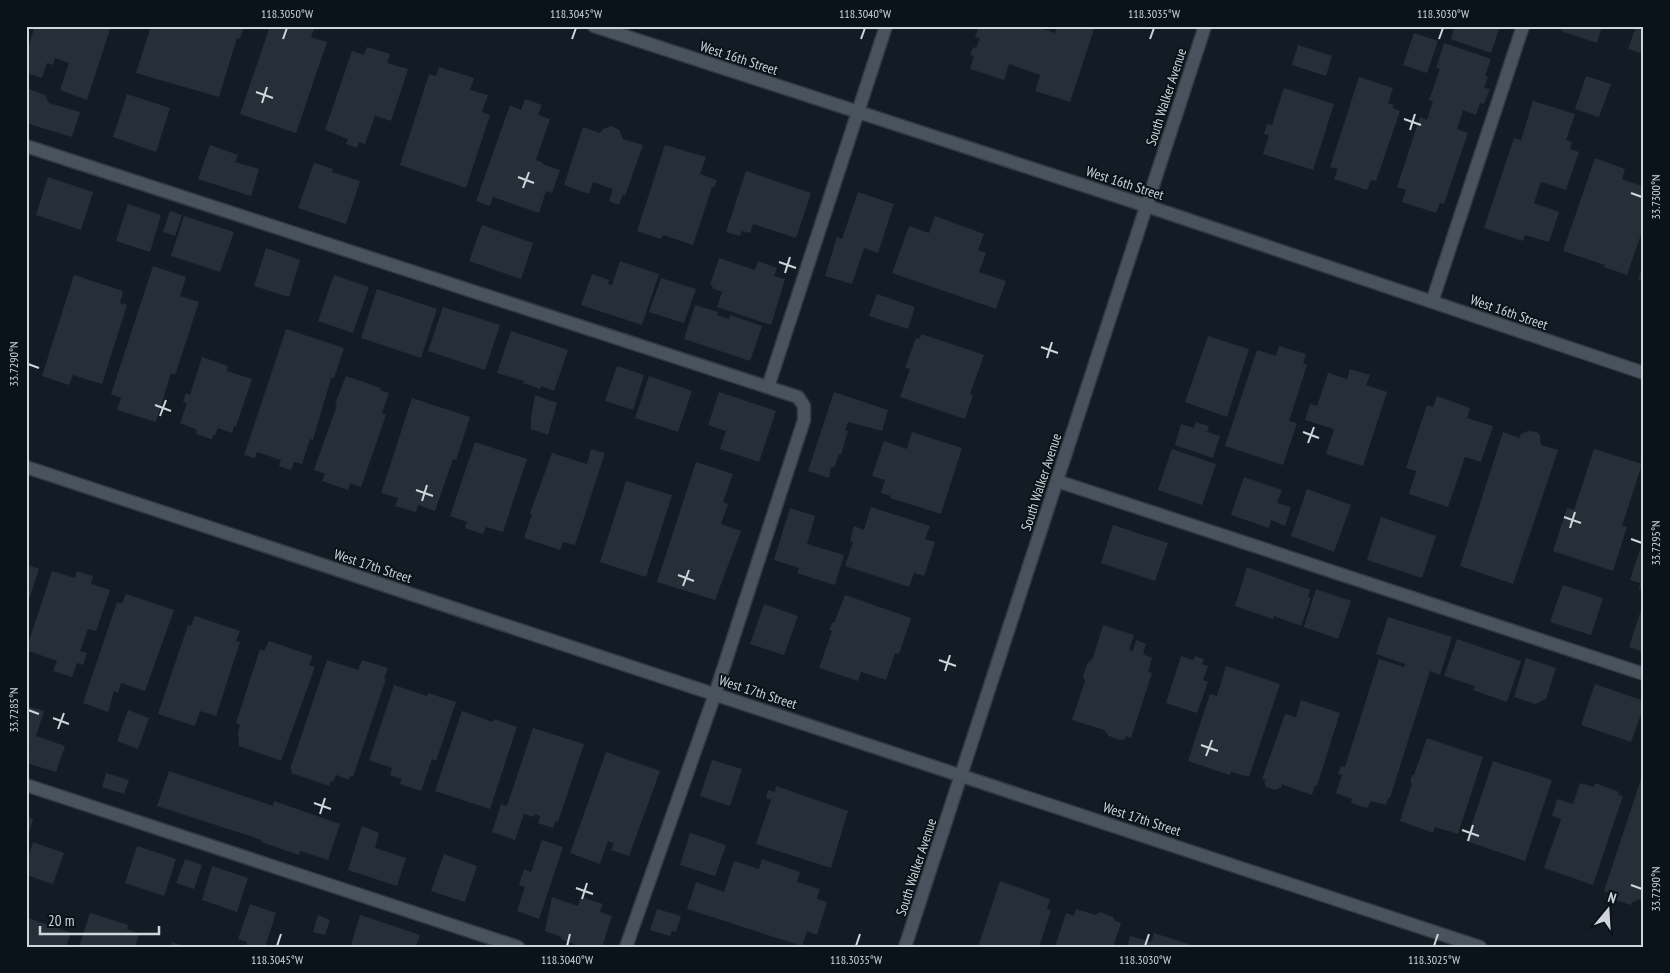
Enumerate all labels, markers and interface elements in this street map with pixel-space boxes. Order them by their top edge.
text: 118.3050°W [261,6,313,21]
text: 118.3045°W [550,6,602,21]
text: 118.3040°W [839,6,891,21]
text: 118.3035°W [1128,6,1180,21]
text: 118.3030°W [1417,6,1469,21]
street label: West 16th Street [698,37,780,79]
street label: South Walker Avenue [1142,46,1190,148]
street label: West 16th Street [1084,162,1166,204]
text: 33.7300°N [1648,174,1663,220]
street label: West 16th Street [1468,290,1550,334]
text: 33.7290°N [6,341,21,387]
street label: South Walker Avenue [1017,431,1065,533]
text: 33.7295°N [1648,520,1663,566]
street label: West 17th Street [332,545,414,587]
street label: West 17th Street [717,671,799,713]
text: 33.7285°N [6,687,21,733]
street label: West 17th Street [1101,798,1183,840]
street label: South Walker Avenue [892,816,940,918]
text: 33.7290°N [1648,866,1663,912]
north arrow [1582,886,1632,936]
text: N [1606,888,1618,907]
scale bar [40,903,159,935]
text: 20 m [48,911,74,930]
text: 118.3045°W [251,952,303,967]
text: 118.3040°W [541,952,593,967]
text: 118.3035°W [830,952,882,967]
text: 118.3030°W [1119,952,1171,967]
text: 118.3025°W [1408,952,1460,967]

